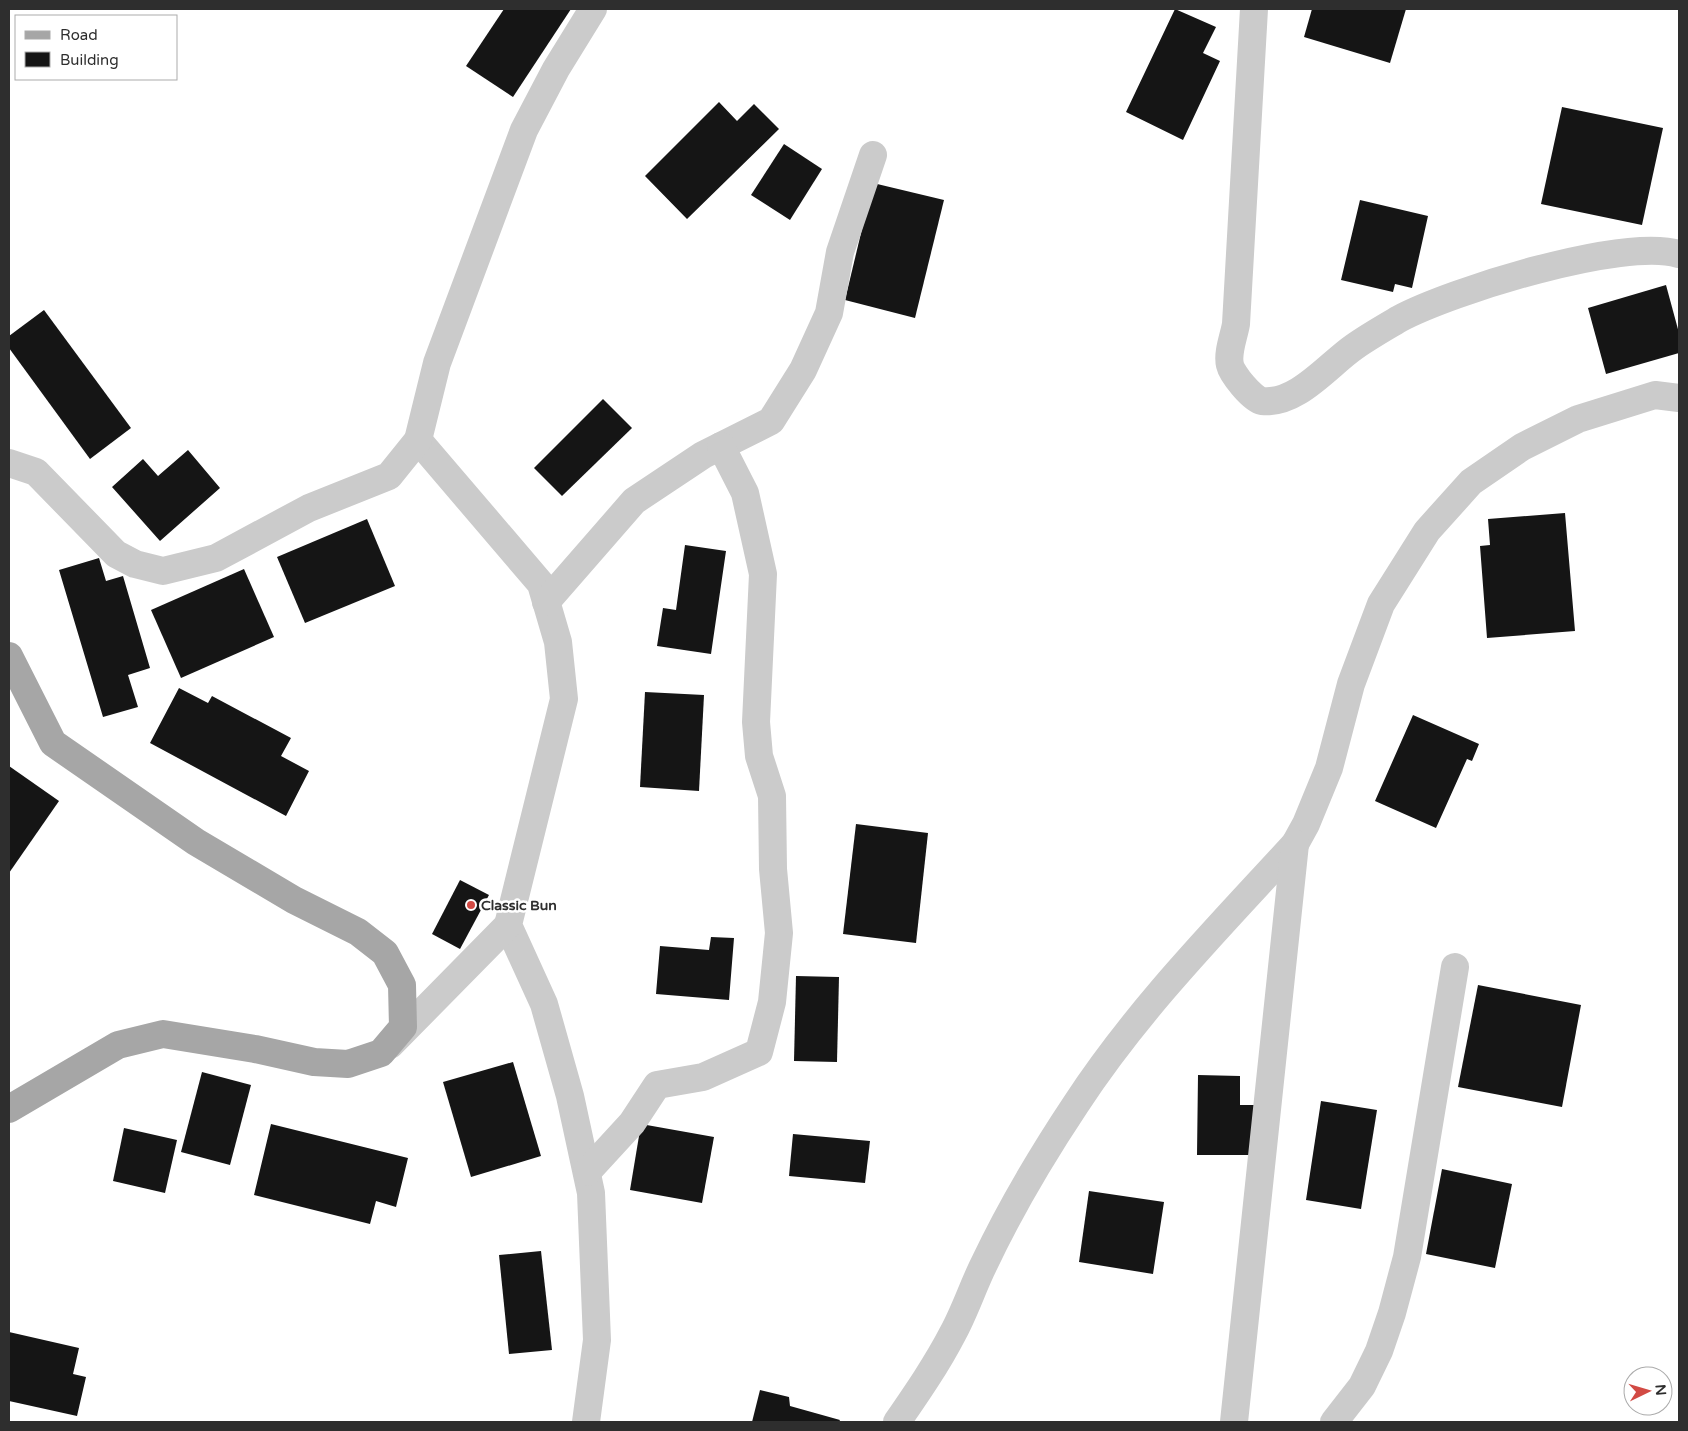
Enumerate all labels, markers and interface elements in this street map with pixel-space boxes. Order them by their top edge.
legend [15,15,178,80]
text: Road [60,26,98,44]
text: Building [60,51,119,69]
place label: Classic Bun [481,897,557,914]
marker: Classic Bun [465,899,477,911]
north arrow [1623,1366,1673,1416]
text: N [1651,1384,1669,1396]

